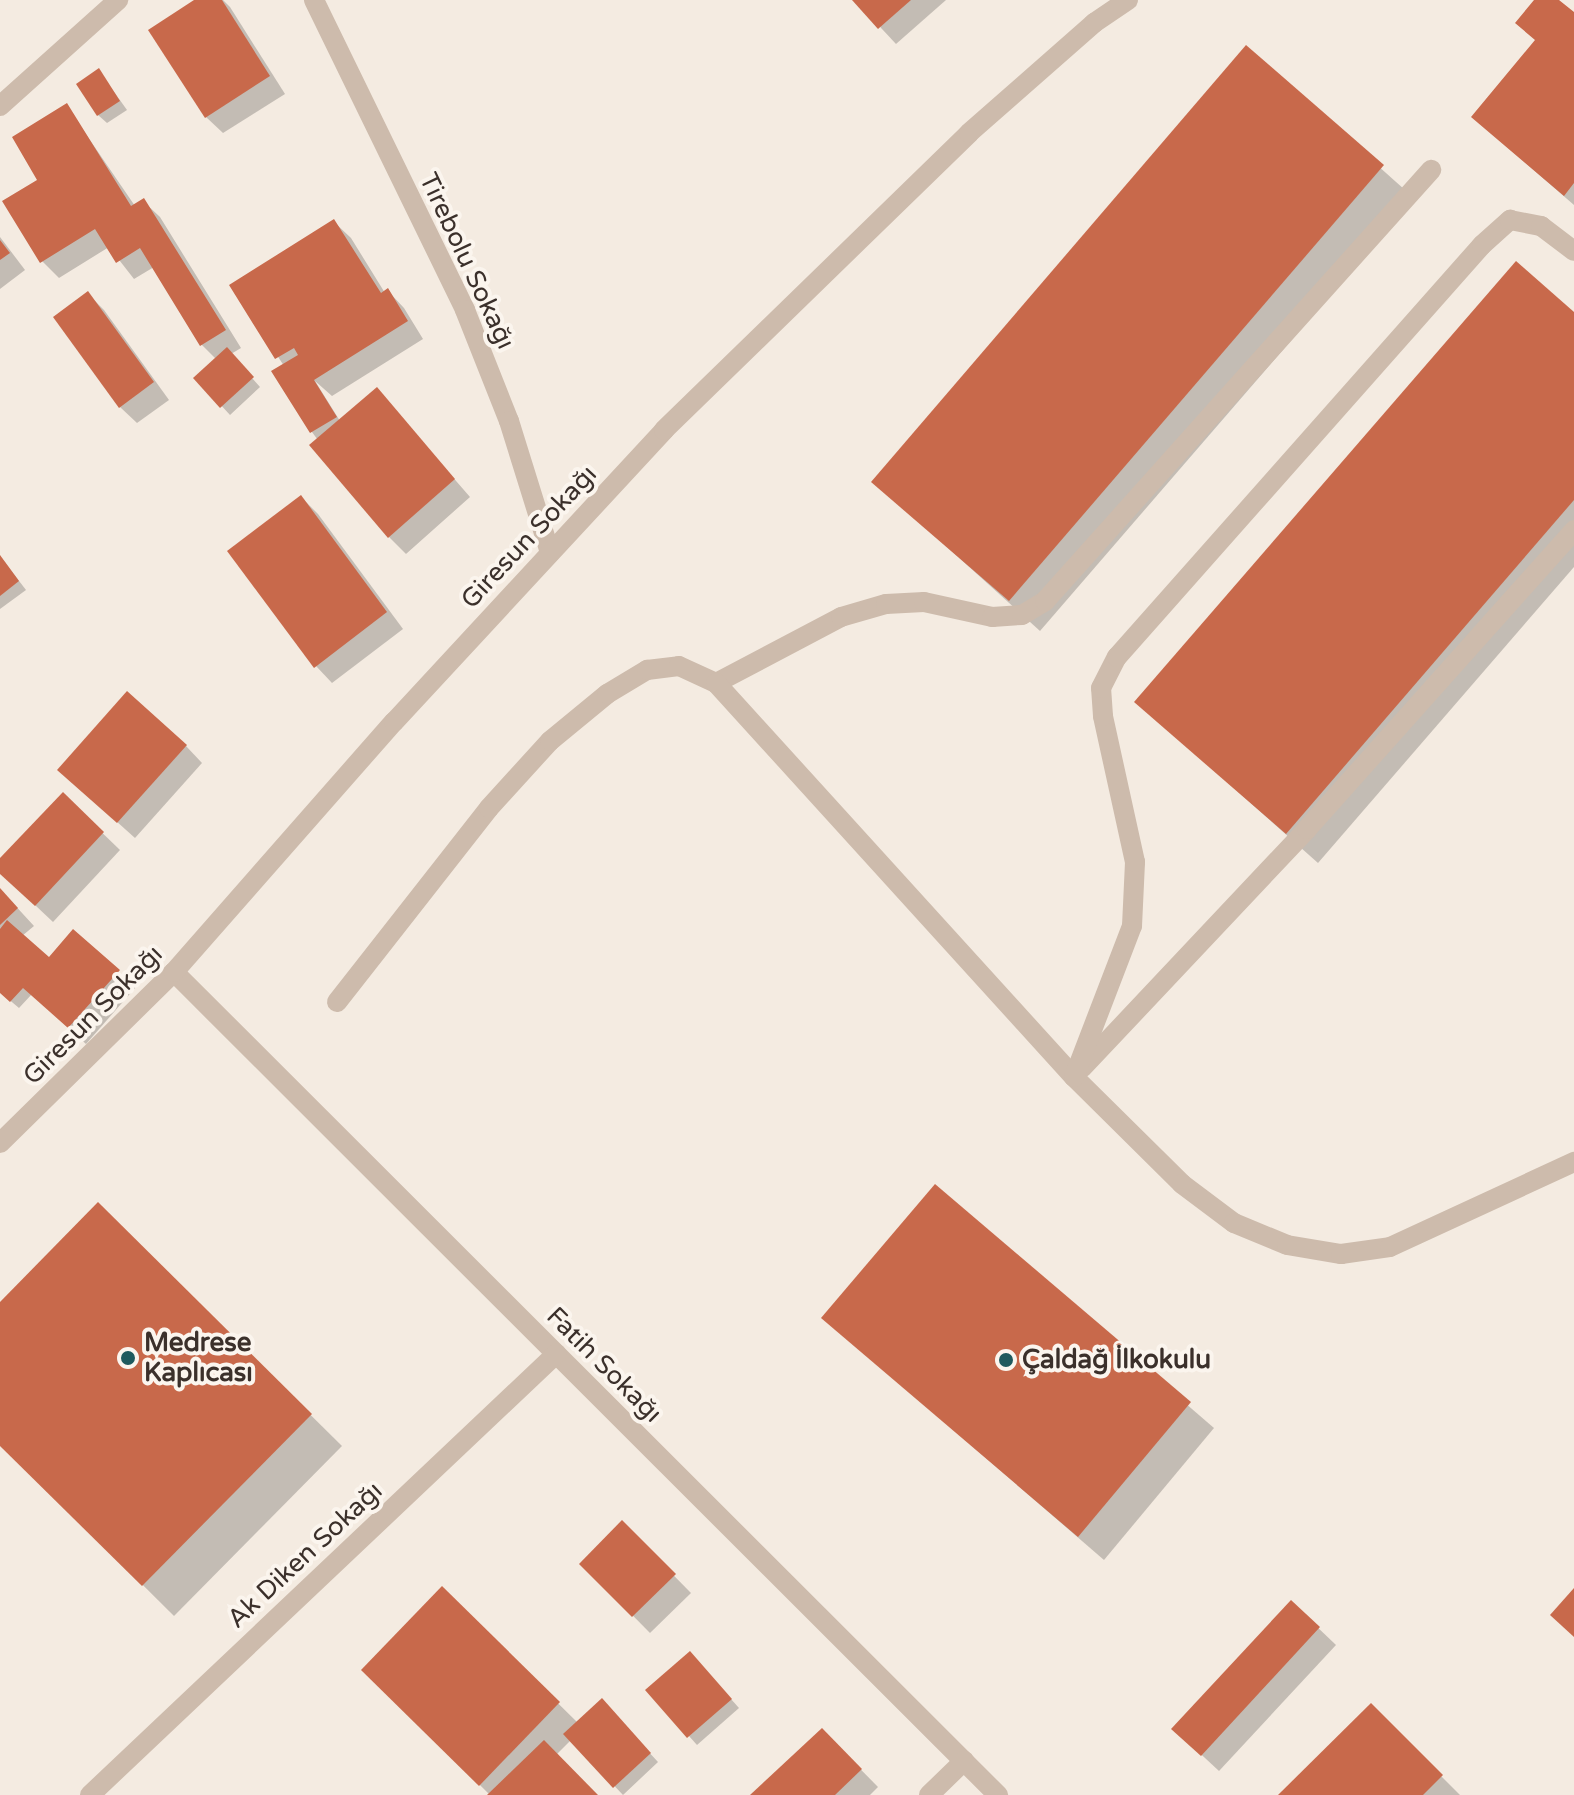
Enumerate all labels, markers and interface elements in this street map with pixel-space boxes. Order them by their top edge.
street label: Tirebolu Sokağı [413,168,521,354]
street label: Giresun Sokağı [455,459,603,615]
street label: Giresun Sokağı [17,939,169,1091]
street label: Fatih Sokağı [540,1301,668,1429]
place label: Medrese Kaplıcası [144,1327,253,1388]
place label: Çaldağ İlkokulu [1022,1344,1211,1376]
marker: Medrese Kaplıcası [119,1349,137,1367]
marker: Çaldağ İlkokulu [997,1351,1015,1369]
street label: Ak Diken Sokağı [221,1475,389,1635]

